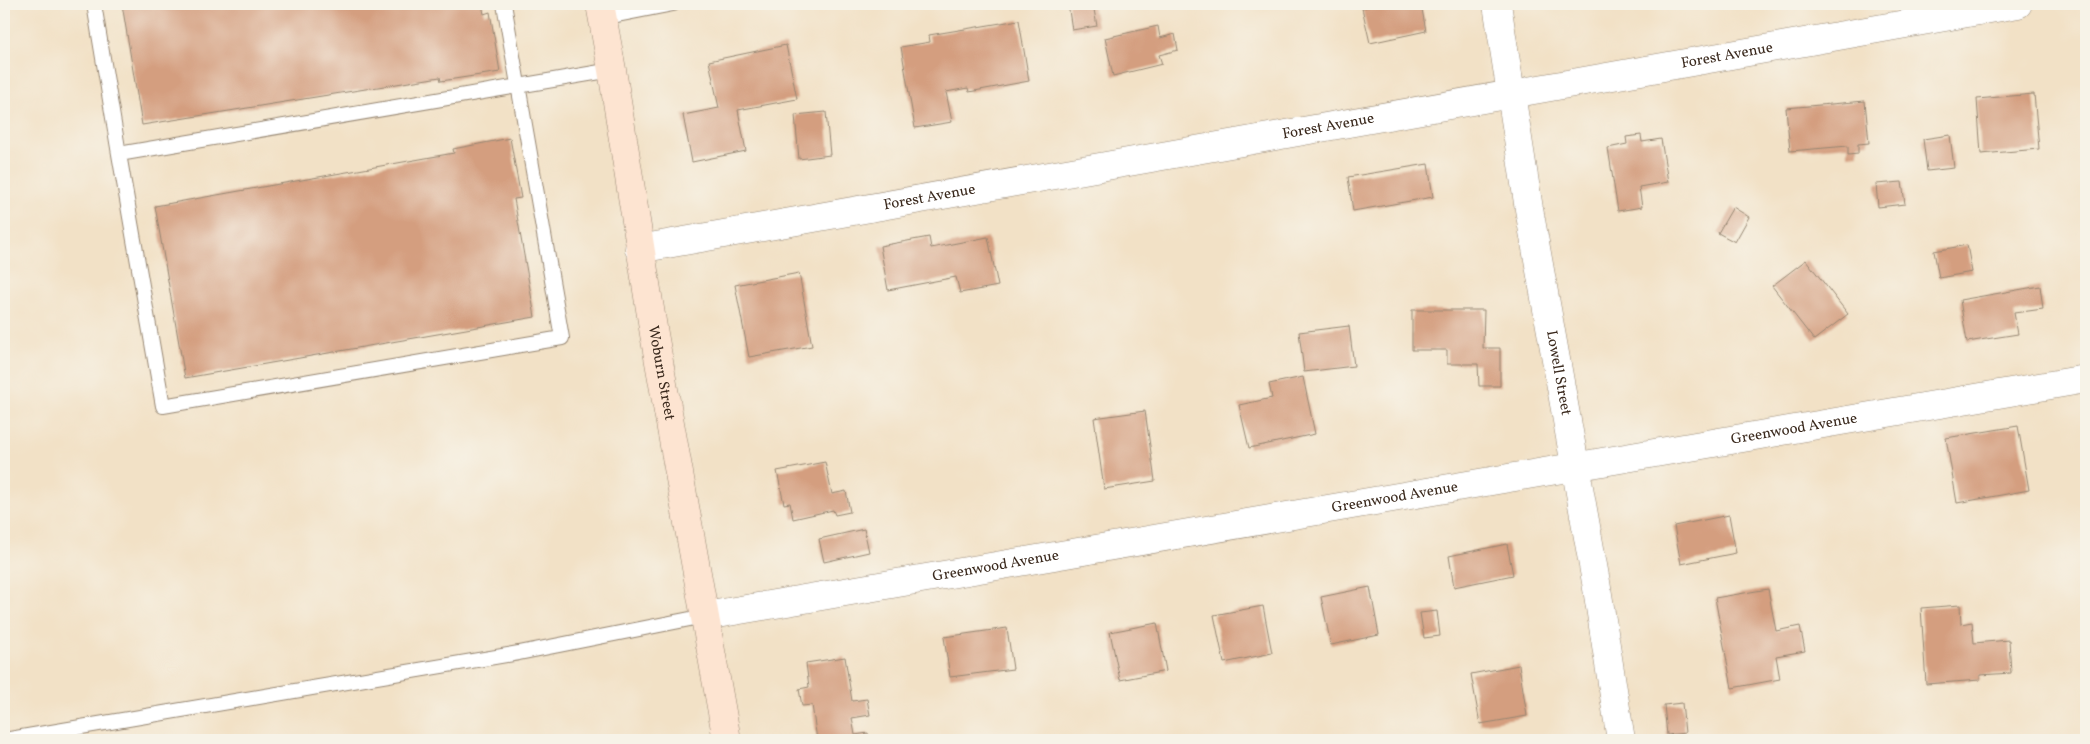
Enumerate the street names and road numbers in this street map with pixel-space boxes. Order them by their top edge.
street label: Forest Avenue [1679,37,1775,74]
street label: Forest Avenue [1281,108,1376,145]
street label: Forest Avenue [882,179,977,216]
street label: Woburn Street [642,324,680,422]
street label: Lowell Street [1540,329,1576,417]
street label: Greenwood Avenue [1729,408,1859,450]
street label: Greenwood Avenue [1330,476,1460,519]
street label: Greenwood Avenue [931,545,1061,587]

